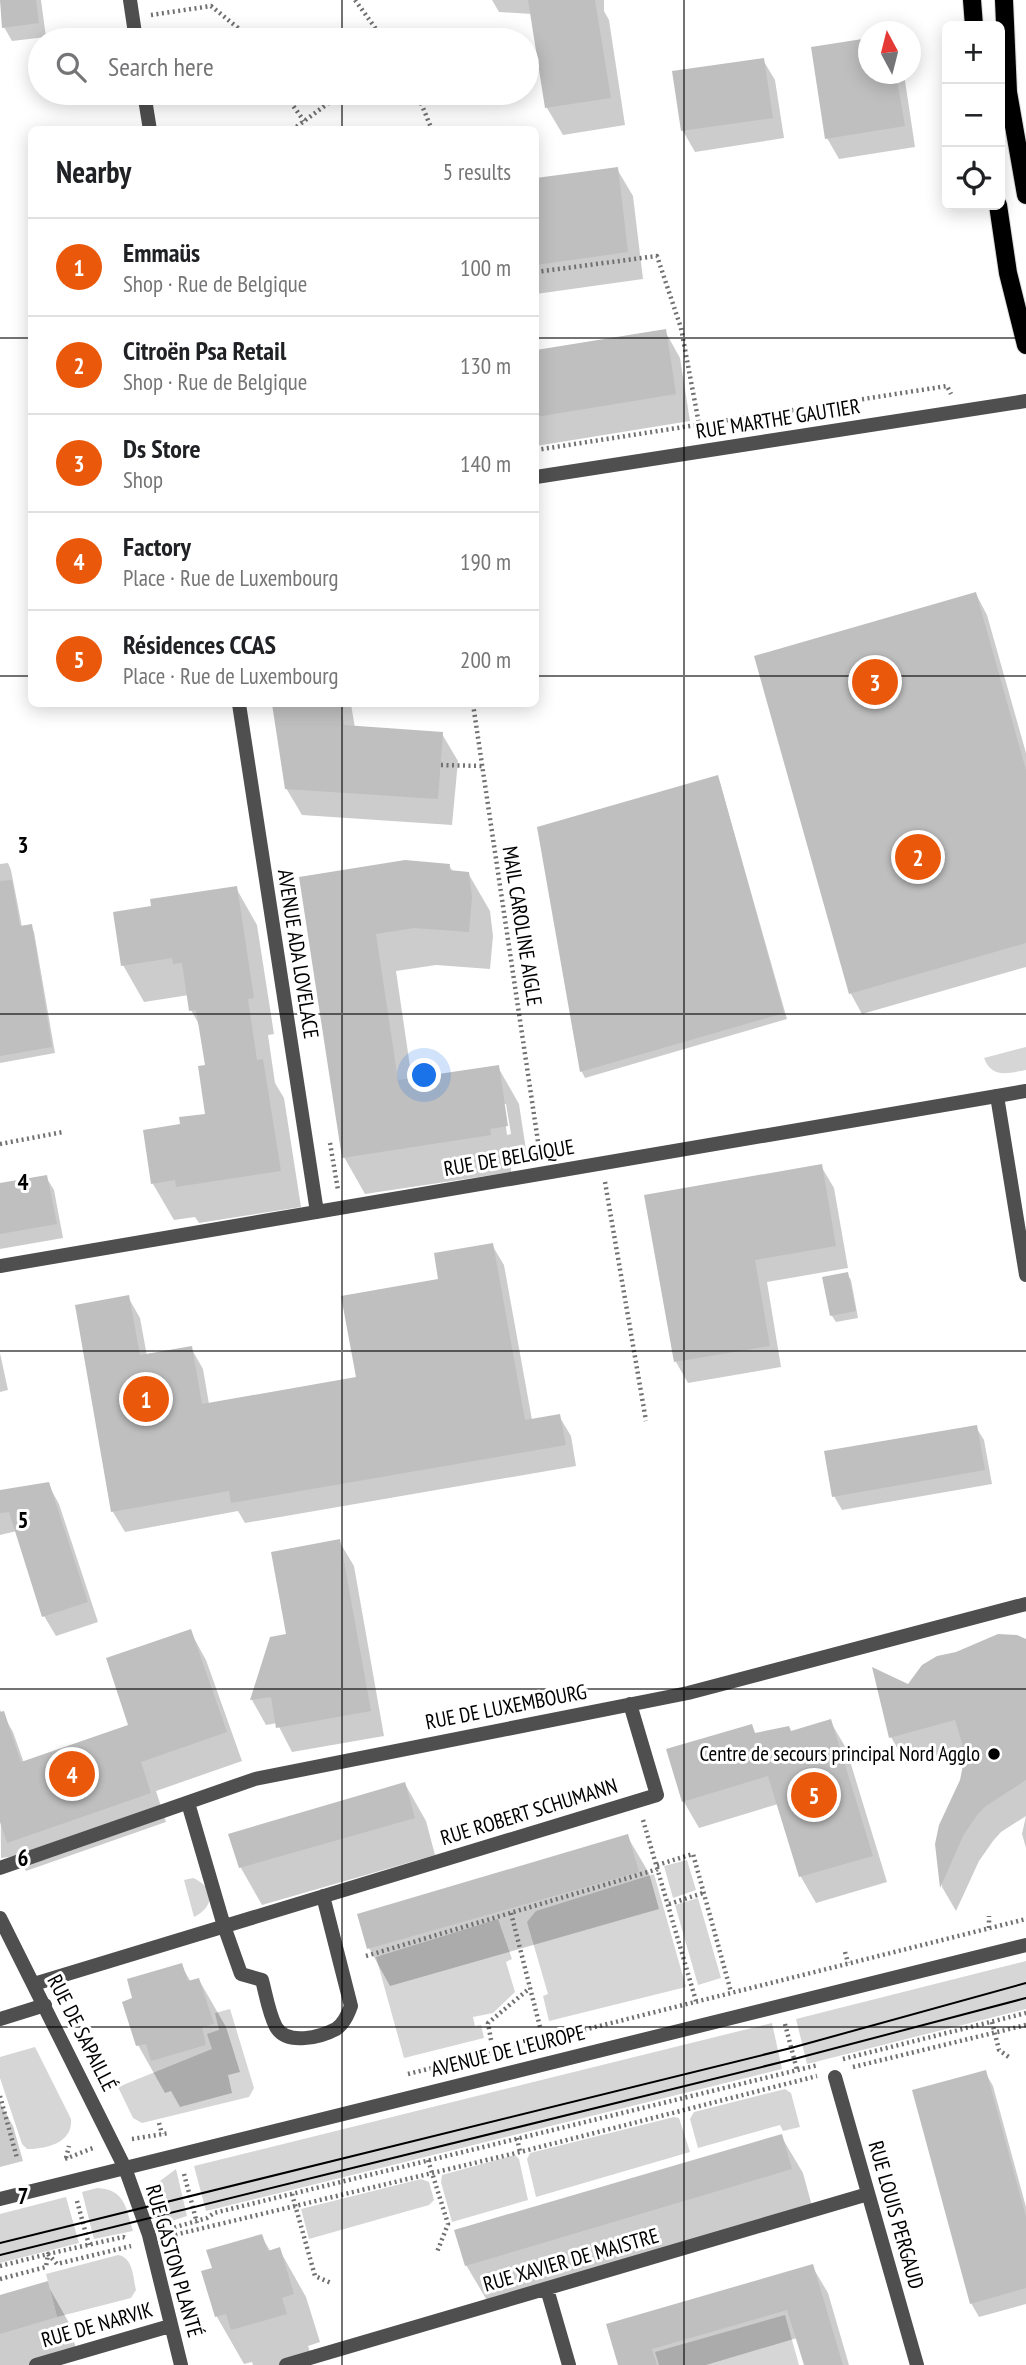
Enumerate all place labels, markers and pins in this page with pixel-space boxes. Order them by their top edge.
pin: 3 [852,656,898,708]
pin: 2 [895,831,941,883]
pin: 1 [123,1373,169,1425]
place label: Centre de secours principal Nord Agglo [700,1740,980,1767]
marker: Centre de secours principal Nord Agglo [986,1746,1002,1762]
pin: 4 [49,1748,95,1800]
pin: 5 [791,1769,837,1821]

